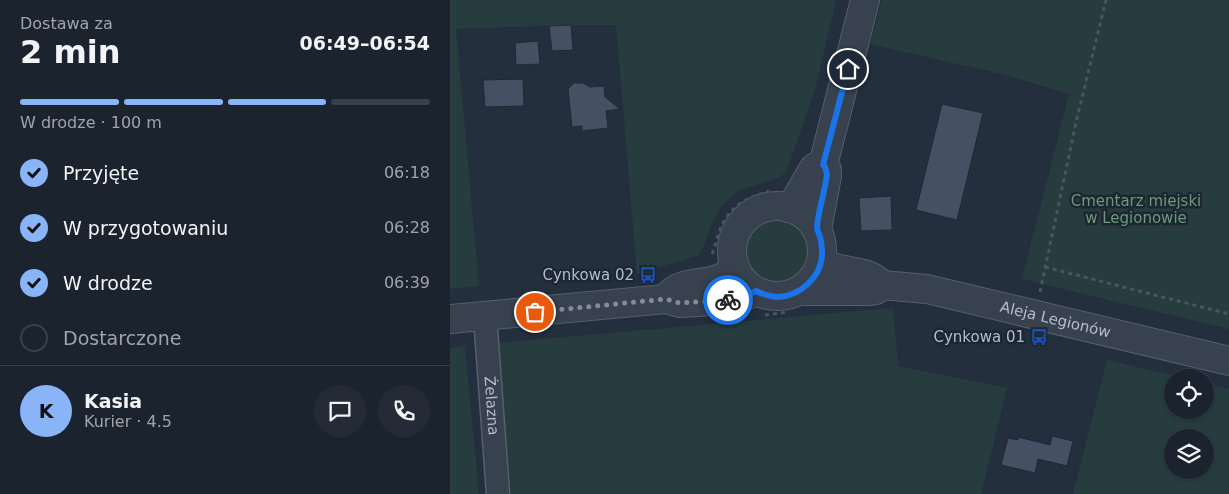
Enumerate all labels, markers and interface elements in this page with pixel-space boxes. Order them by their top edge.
text: Dostawa za [20,14,113,33]
text: 06:49–06:54 [300,32,430,54]
text: 2 min [20,33,121,71]
pin [827,48,869,90]
icon: home [834,55,862,83]
text: W drodze · 100 m [20,113,162,132]
icon: check [20,159,48,187]
text: Przyjęte [63,162,139,184]
text: 06:18 [384,163,430,182]
park label: Cmentarz miejski w Legionowie [1071,192,1201,227]
icon: check [20,214,48,242]
text: W przygotowaniu [63,217,228,239]
text: 06:28 [384,218,430,237]
bus stop icon: Cynkowa 02 [638,265,658,285]
place label: Cynkowa 02 [542,266,634,284]
icon: check [20,269,48,297]
text: W drodze [63,272,153,294]
text: 06:39 [384,273,430,292]
courier [703,275,753,325]
icon: bike [714,286,742,314]
pin [514,291,556,333]
icon: bag [521,298,549,326]
street label: Aleja Legionów [998,298,1112,341]
text: Dostarczone [63,327,181,349]
bus stop icon: Cynkowa 01 [1029,327,1049,347]
place label: Cynkowa 01 [933,328,1025,346]
map controls [1164,369,1214,479]
button: locate [1164,369,1214,419]
street label: Żelazna [480,375,503,436]
button: chat [314,385,366,437]
button: phone [378,385,430,437]
text: Kasia [84,390,142,412]
text: K [39,400,53,422]
text: Kurier · 4.5 [84,412,172,431]
button: layers [1164,429,1214,479]

